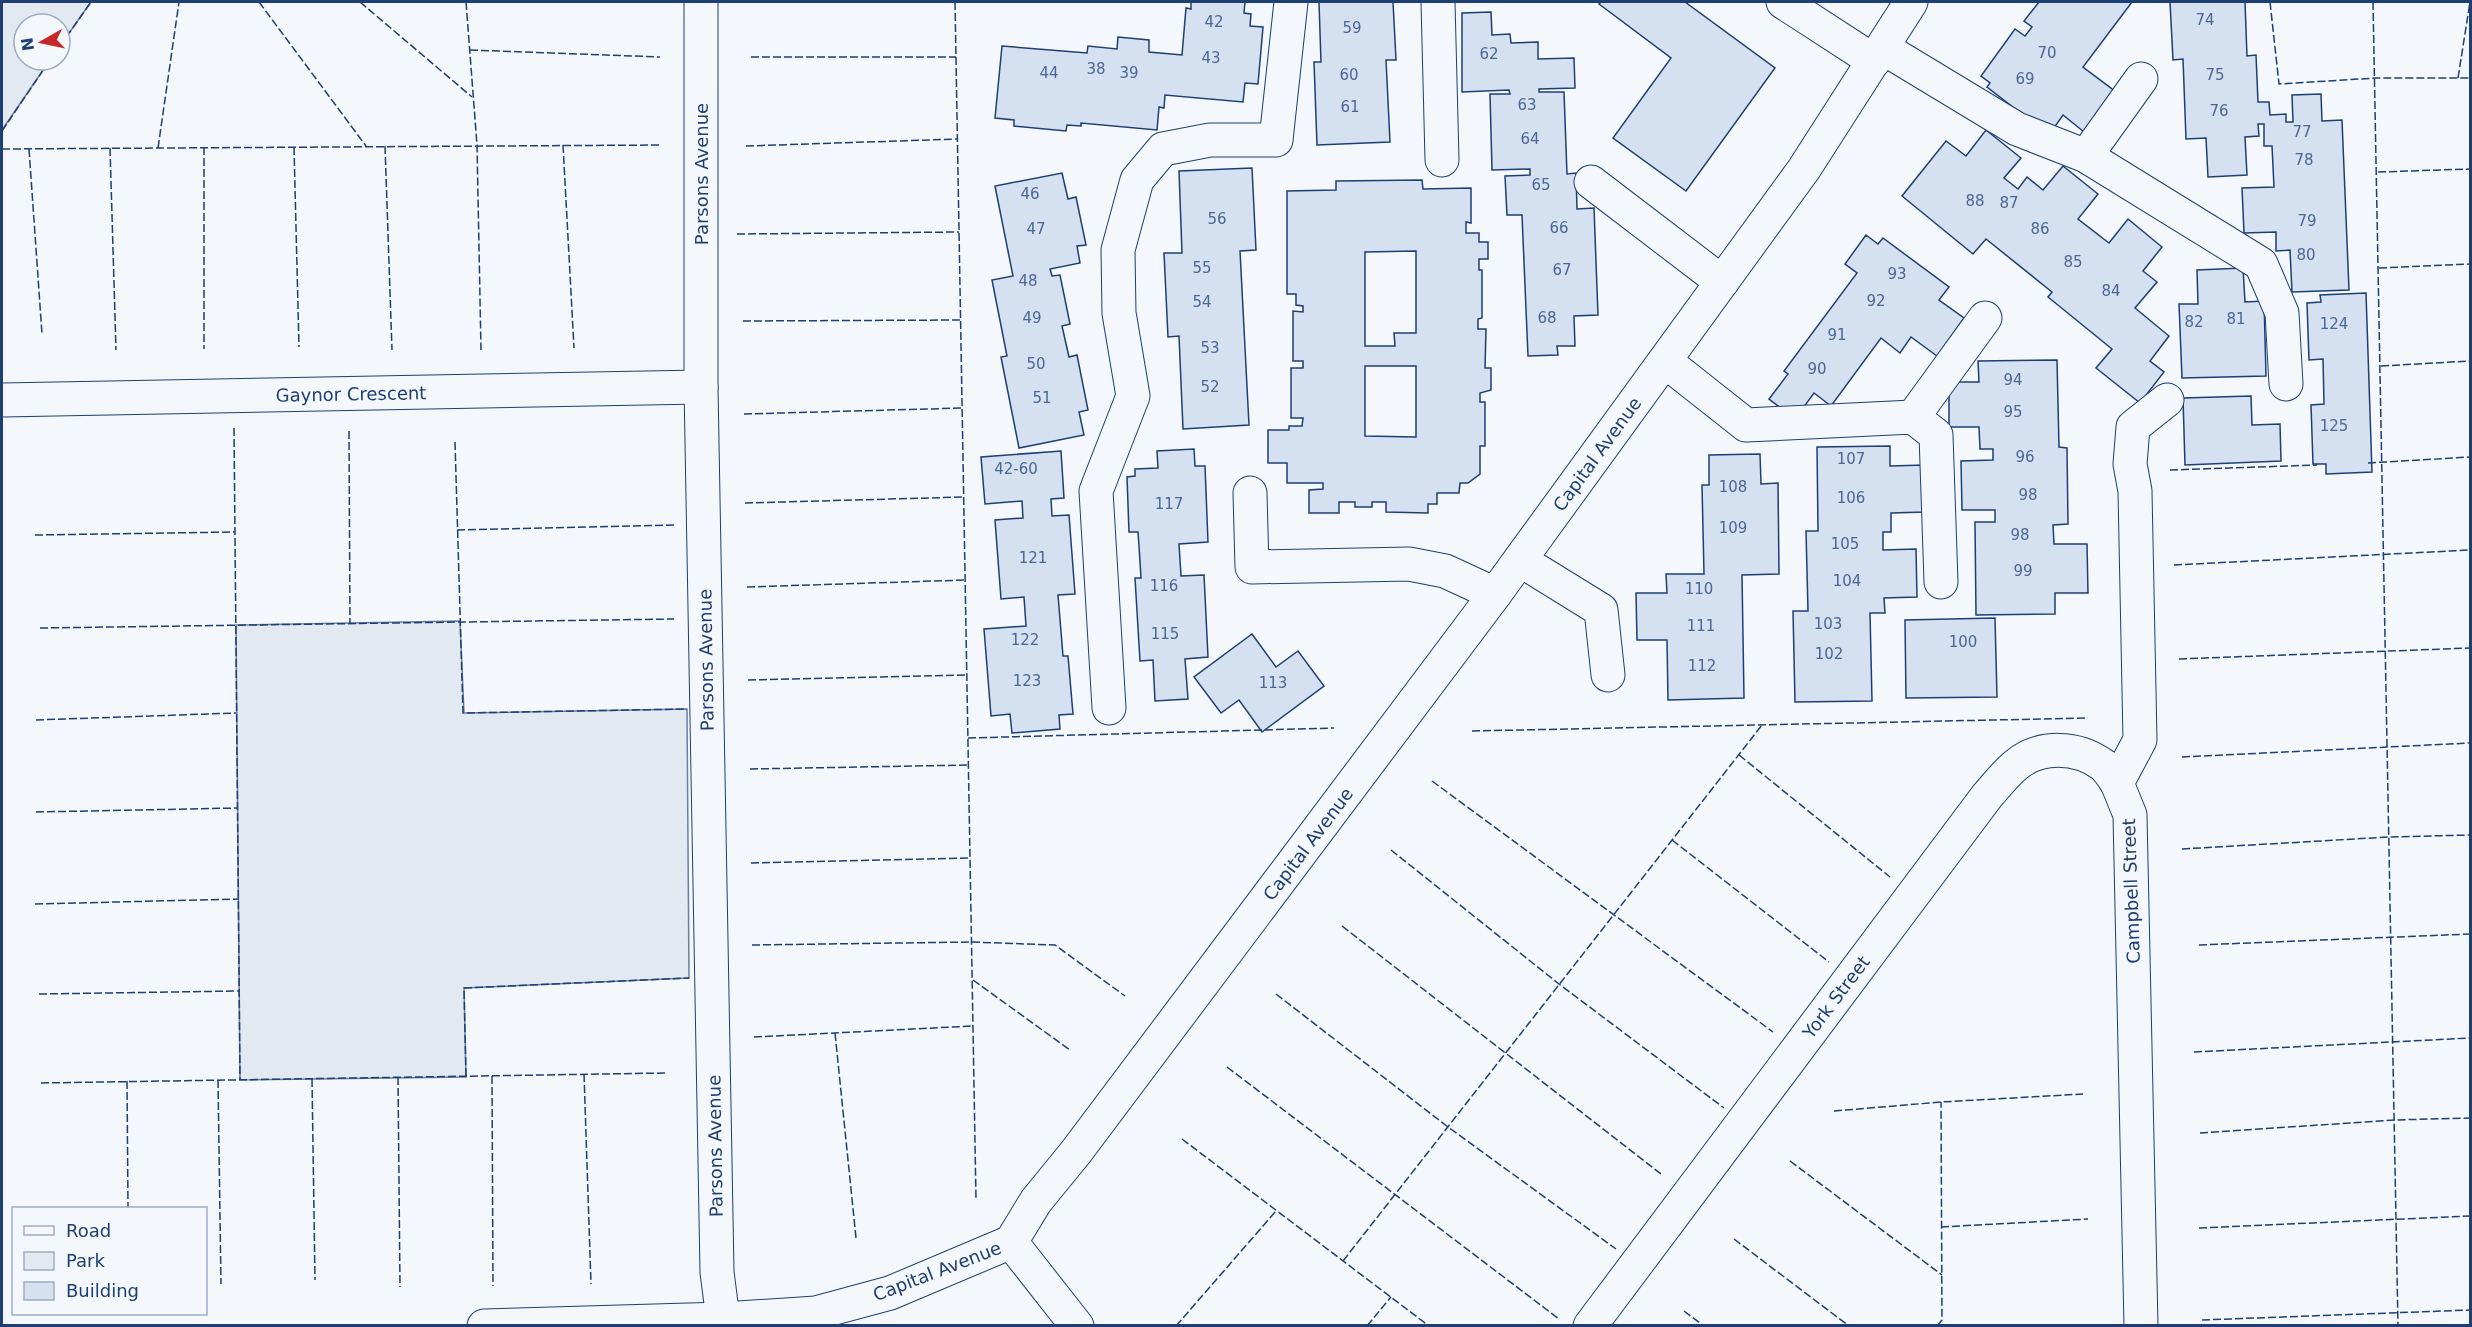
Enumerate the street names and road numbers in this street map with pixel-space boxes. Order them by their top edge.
street label: Parsons Avenue [691,103,712,245]
street label: Gaynor Crescent [276,382,426,406]
street label: Capital Avenue [1549,393,1645,515]
street label: Parsons Avenue [694,589,718,731]
street label: Capital Avenue [1259,783,1357,905]
street label: Campbell Street [2118,818,2144,964]
street label: York Street [1798,952,1874,1043]
street label: Parsons Avenue [703,1075,727,1217]
street label: Capital Avenue [870,1237,1004,1305]

